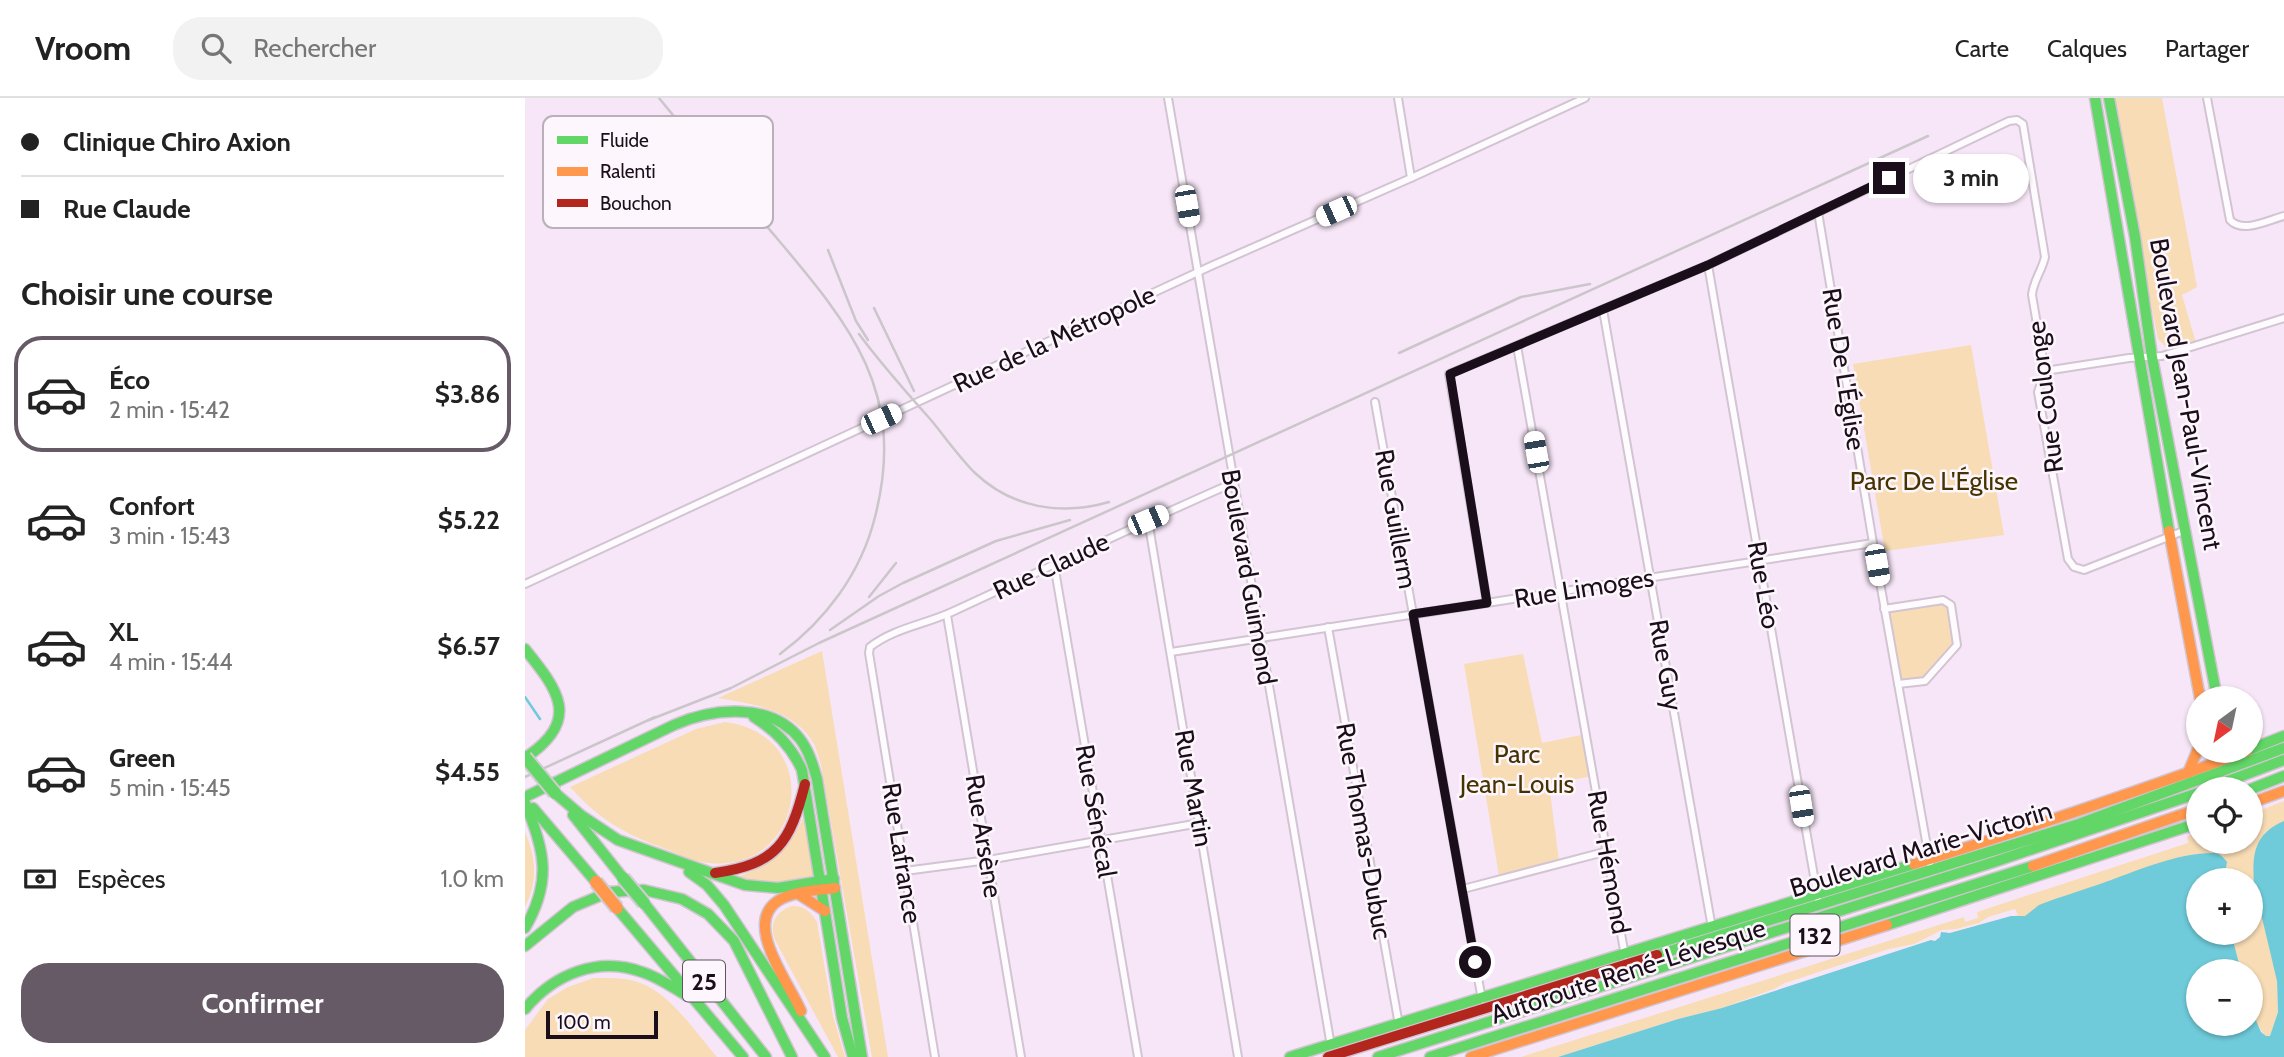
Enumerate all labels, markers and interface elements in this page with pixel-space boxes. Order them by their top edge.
search box [173,17,663,80]
text: Vroom [35,28,131,68]
icon: search [197,29,235,67]
text: Rechercher [253,32,376,64]
text: Carte [1955,34,2009,63]
text: Calques [2047,34,2127,63]
text: Partager [2165,34,2249,63]
legend [543,116,773,228]
text: Clinique Chiro Axion [63,126,291,158]
text: Fluide [600,129,649,152]
callout: 3 min [1913,154,2029,202]
text: Ralenti [600,160,656,183]
route end [1873,162,1905,194]
text: 3 min [1943,164,1999,192]
car [1174,183,1201,229]
text: Bouchon [600,192,672,215]
text: Rue Claude [63,193,191,225]
car [1313,193,1360,229]
street label: Boulevard Jean-Paul-Vincent [2143,236,2229,553]
text: Choisir une course [21,274,273,313]
street label: Rue de la Métropole [948,278,1160,400]
street label: Rue De L'Église [1815,286,1873,452]
street label: Rue Coulonge [2020,319,2070,475]
icon: car [25,363,88,426]
text: Éco [109,364,150,396]
text: $3.86 [435,378,500,410]
text: 2 min · 15:42 [109,396,230,424]
car [858,401,905,437]
car [1523,429,1550,475]
street label: Rue Guillerm [1368,447,1424,591]
park label: Parc De L'Église [1850,465,2018,497]
street label: Boulevard Guimond [1214,467,1284,687]
icon: car [25,489,88,552]
text: Confort [109,490,195,522]
car [1125,502,1172,538]
text: $5.22 [438,504,500,536]
text: 3 min · 15:43 [109,522,231,550]
street label: Rue Claude [988,525,1114,607]
street label: Rue Léo [1741,539,1787,631]
car [1864,542,1891,588]
street label: Rue Limoges [1512,561,1656,615]
icon: car [25,615,88,678]
text: XL [109,616,138,648]
street label: Rue Guy [1642,617,1690,713]
text: $6.57 [437,630,500,662]
text: 4 min · 15:44 [109,648,233,676]
north arrow [2186,686,2263,763]
map controls [2186,686,2263,1036]
street label: Rue Thomas-Dubuc [1329,720,1399,942]
street label: Rue Martin [1168,727,1220,849]
park label: Parc Jean-Louis [1459,738,1575,800]
icon: car [25,741,88,804]
text: Green [109,742,176,774]
street label: Rue Sénécal [1069,742,1123,880]
text: $4.55 [435,756,500,788]
street label: Rue Arsène [958,772,1010,900]
text: 5 min · 15:45 [109,774,231,802]
button: locate [2186,777,2263,854]
street label: Rue Lafrance [875,780,929,926]
car [1788,784,1815,828]
street label: Rue Hémond [1581,788,1637,936]
street label: Boulevard Marie-Victorin [1786,794,2056,904]
icon: cash [21,860,59,898]
text: Espèces [77,863,166,895]
text: 1.0 km [440,865,504,893]
button: + [2186,868,2263,945]
street label: Autoroute René-Lévesque [1486,911,1770,1031]
road number: 132 [1791,914,1839,956]
route start [1459,946,1491,978]
button: − [2186,959,2263,1036]
road number: 25 [683,960,725,1001]
button: Confirmer [21,963,504,1043]
scale bar [546,1008,658,1040]
text: 100 m [557,1011,611,1034]

